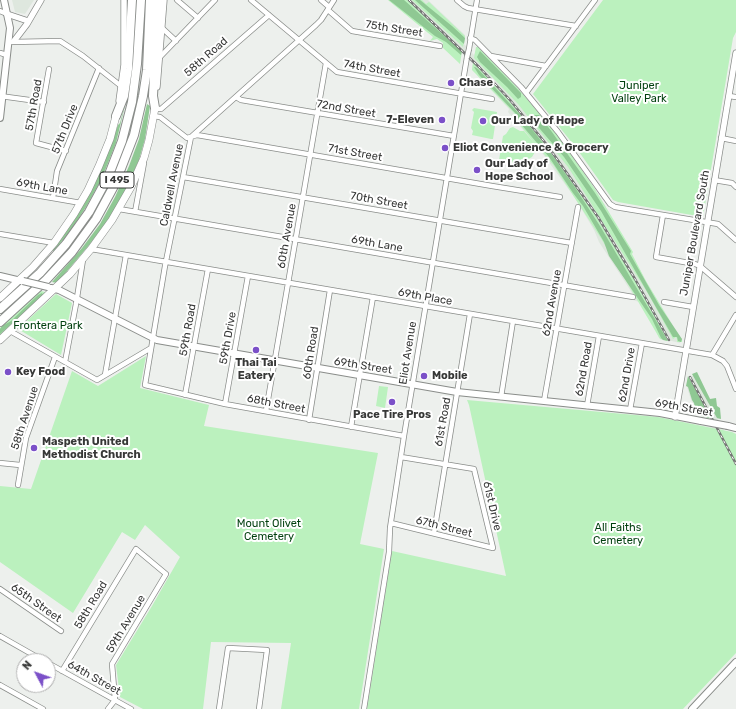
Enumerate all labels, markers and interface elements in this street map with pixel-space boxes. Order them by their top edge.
street label: 75th Street [364,18,424,40]
street label: 58th Road [182,35,230,79]
street label: 74th Street [342,57,402,81]
place label: Chase [459,76,493,90]
street label: 57th Road [23,78,45,132]
marker: Chase [446,78,456,88]
park label: Juniper Valley Park [611,79,667,105]
street label: 72nd Street [315,97,377,121]
street label: 57th Drive [49,102,81,156]
place label: 7-Eleven [386,113,434,127]
place label: Our Lady of Hope [491,114,584,128]
marker: 7-Eleven [437,115,447,125]
marker: Our Lady of Hope [478,116,488,126]
place label: Eliot Convenience & Grocery [453,141,609,155]
street label: 71st Street [327,142,383,164]
street label: Caldwell Avenue [158,143,186,227]
marker: Eliot Convenience & Grocery [440,143,450,153]
place label: Our Lady of Hope School [485,157,553,183]
marker: Our Lady of Hope School [472,165,482,175]
street label: Juniper Boulevard South [677,169,713,297]
road number: I 495 [100,172,134,188]
street label: 69th Lane [15,176,69,198]
street label: 70th Street [349,189,409,213]
street label: 60th Avenue [275,202,299,270]
street label: 69th Lane [350,233,404,255]
street label: 62nd Avenue [540,269,564,337]
street label: 69th Place [397,286,453,308]
street label: 59th Road [177,303,199,357]
street label: 59th Drive [217,311,239,365]
park label: Frontera Park [13,319,83,333]
street label: Eliot Avenue [396,320,420,386]
street label: 60th Road [300,326,322,380]
street label: 62nd Road [573,341,595,397]
marker: Thai Tai Eatery [251,345,261,355]
street label: 62nd Drive [616,347,638,403]
street label: 69th Street [333,355,393,377]
place label: Thai Tai Eatery [235,356,277,382]
place label: Key Food [16,365,65,379]
marker: Key Food [3,367,13,377]
place label: Mobile [432,369,468,383]
marker: Mobile [419,371,429,381]
street label: 58th Avenue [9,385,41,451]
street label: 68th Street [246,392,306,416]
street label: 61st Road [432,396,454,448]
street label: 69th Street [654,396,714,420]
marker: Pace Tire Pros [387,397,397,407]
place label: Pace Tire Pros [353,408,431,422]
place label: Maspeth United Methodist Church [42,435,141,461]
marker: Maspeth United Methodist Church [29,443,39,453]
street label: 61st Drive [480,480,504,532]
street label: 67th Street [415,514,473,540]
park label: Mount Olivet Cemetery [237,517,301,543]
park label: All Faiths Cemetery [593,521,643,547]
street label: 58th Road [72,579,110,631]
street label: 65th Street [8,581,64,625]
street label: 59th Avenue [104,593,148,655]
north arrow [16,653,56,693]
text: N [20,658,35,673]
street label: 64th Street [65,658,123,698]

